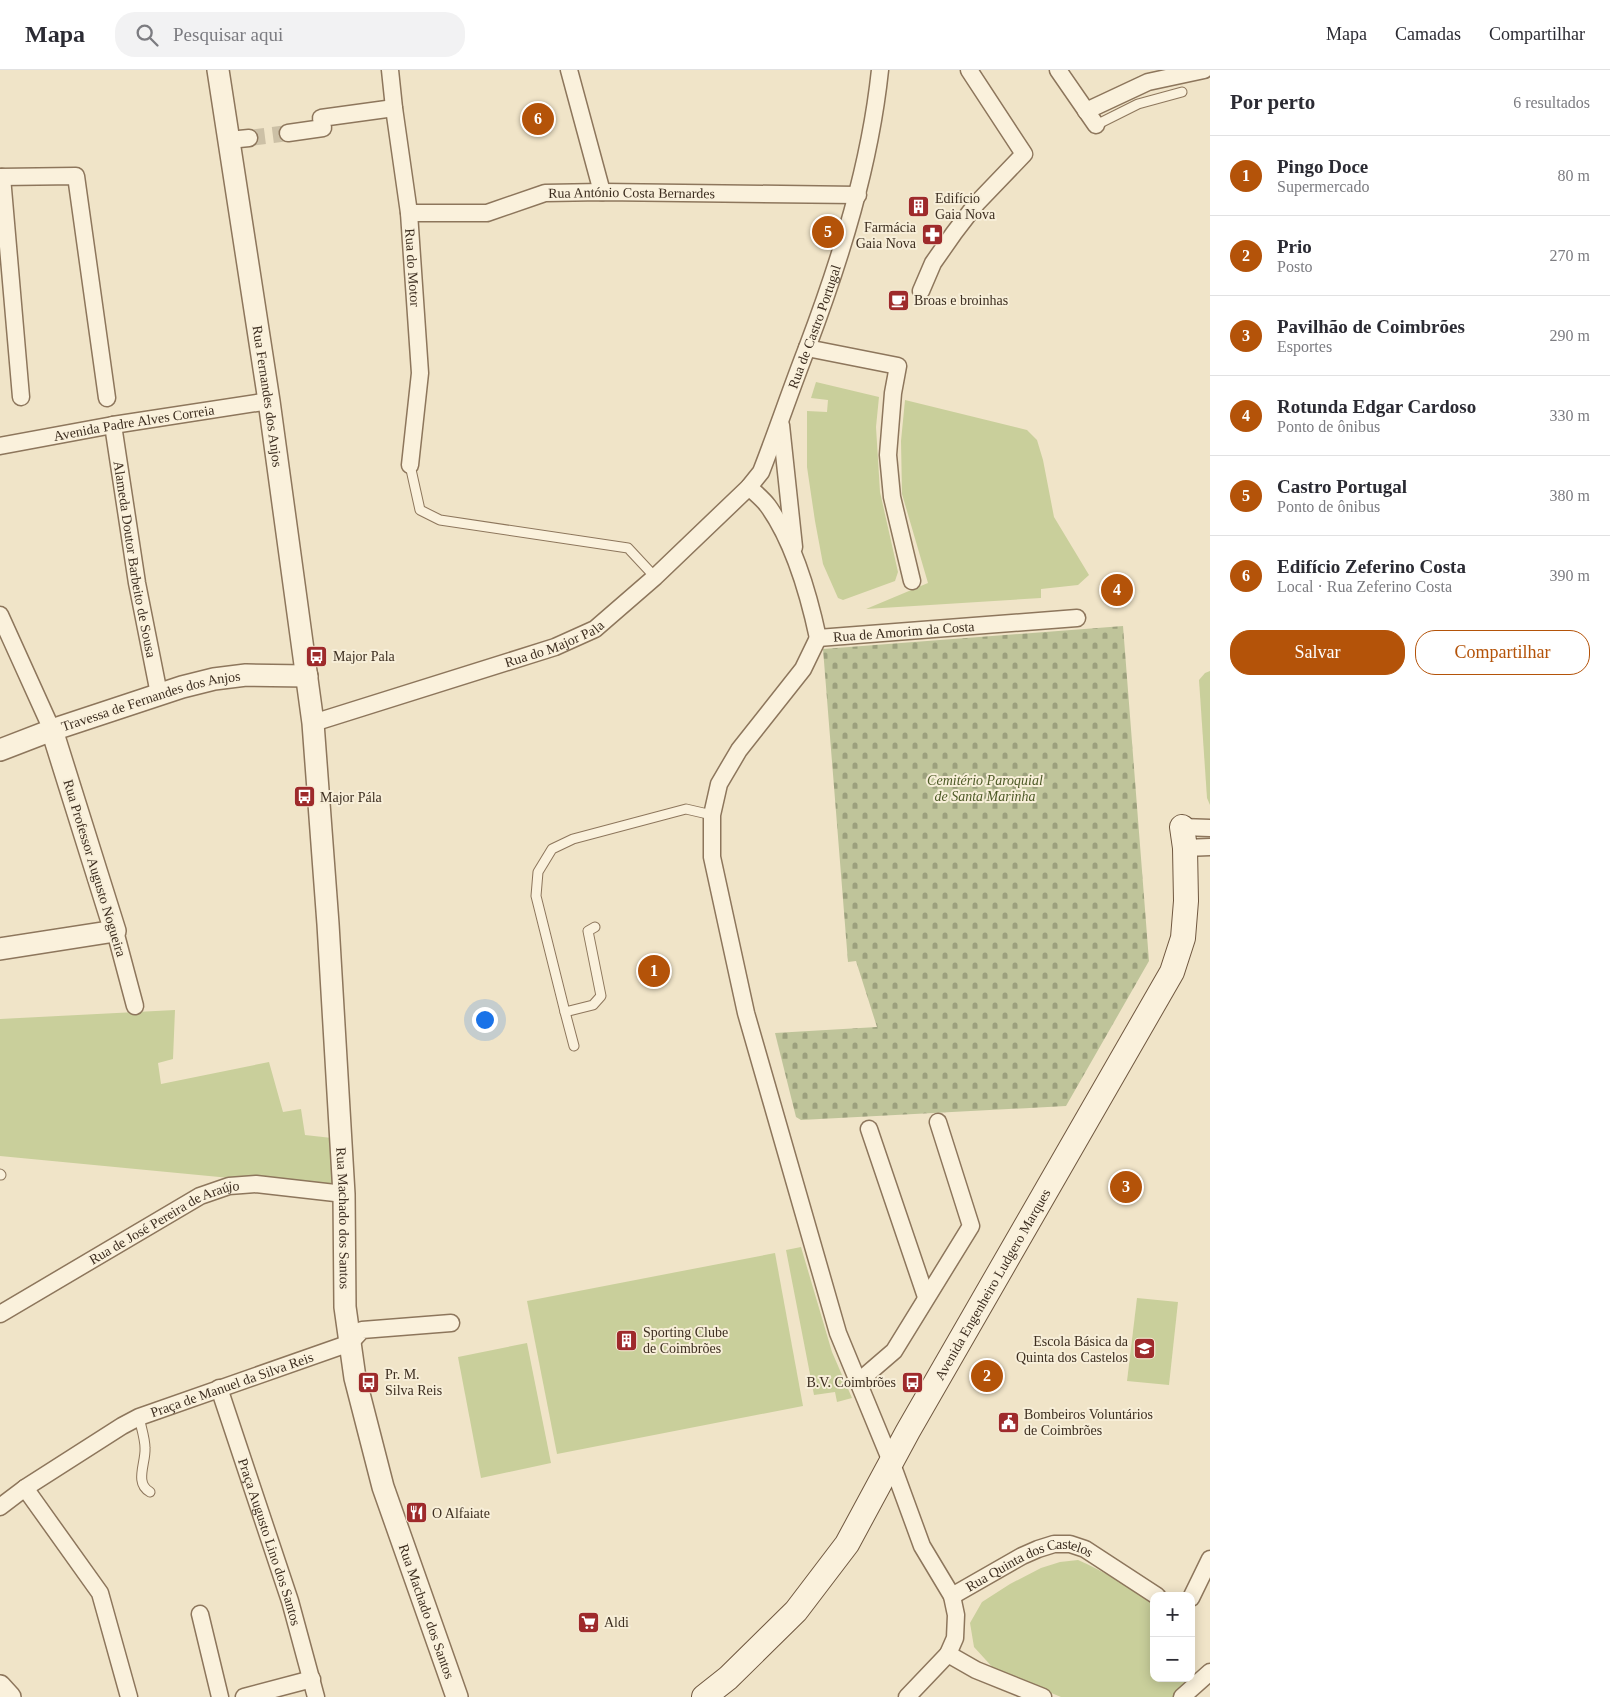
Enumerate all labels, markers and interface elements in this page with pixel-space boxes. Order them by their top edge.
search box [115,12,465,57]
text: Mapa [25,21,85,47]
icon: search [133,21,161,49]
text: Pesquisar aqui [173,24,283,45]
text: Mapa [1326,24,1367,44]
text: Camadas [1395,24,1461,44]
text: Compartilhar [1489,24,1585,44]
text: Por perto [1230,90,1315,114]
text: 6 resultados [1513,94,1590,111]
pin: 6 [522,100,554,138]
text: Pingo Doce [1277,156,1368,177]
text: 1 [1242,167,1250,184]
text: 80 m [1558,167,1590,184]
text: Supermercado [1277,178,1369,195]
street label: Rua António Costa Bernardes [548,185,715,201]
place label: Edifício Gaia Nova [935,191,996,222]
building icon: Edifício Gaia Nova [907,194,931,218]
pin: 5 [812,213,844,251]
place label: Farmácia Gaia Nova [856,220,917,251]
pharmacy icon: Farmácia Gaia Nova [920,223,944,247]
street label: Rua do Motor [402,228,422,308]
text: Prio [1277,236,1312,257]
text: 2 [1242,247,1250,264]
text: 270 m [1550,247,1590,264]
text: Posto [1277,258,1313,275]
street label: Rua de Castro Portugal [785,263,844,391]
cafe icon: Broas e broinhas [886,288,910,312]
place label: Broas e broinhas [914,293,1008,308]
text: Pavilhão de Coimbrões [1277,316,1465,337]
street label: Rua Fernandes dos Anjos [249,325,285,468]
text: 3 [1242,327,1250,344]
text: 290 m [1550,327,1590,344]
text: Esportes [1277,338,1332,355]
text: Rotunda Edgar Cardoso [1277,396,1476,417]
street label: Avenida Padre Alves Correia [52,402,216,444]
text: 4 [1242,407,1250,424]
text: 330 m [1550,407,1590,424]
text: Ponto de ônibus [1277,418,1380,435]
street label: Alameda Doutor Barbeito de Sousa [111,460,159,660]
text: Castro Portugal [1277,476,1407,497]
text: 5 [1242,487,1250,504]
text: 380 m [1550,487,1590,504]
text: Ponto de ônibus [1277,498,1380,515]
text: Edifício Zeferino Costa [1277,556,1466,577]
text: 6 [1242,567,1250,584]
text: 390 m [1550,567,1590,584]
pin: 4 [1101,571,1133,609]
text: Local · Rua Zeferino Costa [1277,578,1452,595]
street label: Rua do Major Pala [503,617,608,670]
street label: Rua de Amorim da Costa [833,619,976,645]
button: Salvar [1230,630,1405,675]
button: Compartilhar [1415,630,1590,675]
bus stop icon: Major Pala [305,644,329,668]
place label: Major Pala [333,649,396,664]
street label: Travessa de Fernandes dos Anjos [59,669,241,734]
park label: Cemitério Paroquial de Santa Marinha [927,773,1043,804]
street label: Rua Professor Augusto Nogueira [60,778,129,959]
bus stop icon: Major Pála [292,785,316,809]
place label: Major Pála [320,790,383,805]
pin: 1 [638,952,670,990]
your location [472,1007,498,1033]
street label: Rua Machado dos Santos [333,1147,352,1289]
pin: 3 [1110,1168,1142,1206]
street label: Rua de José Pereira de Araújo [87,1178,240,1268]
street label: Avenida Engenheiro Ludgero Marques [932,1186,1054,1383]
place label: Sporting Clube de Coimbrões [643,1325,728,1356]
building icon: Sporting Clube de Coimbrões [615,1328,639,1352]
place label: Escola Básica da Quinta dos Castelos [1016,1334,1129,1365]
school or university icon: Escola Básica da Quinta dos Castelos [1132,1337,1156,1361]
street label: Praça de Manuel da Silva Reis [148,1349,315,1420]
pin: 2 [971,1357,1003,1395]
place label: Pr. M. Silva Reis [385,1367,442,1398]
bus stop icon: Pr. M. Silva Reis [357,1370,381,1394]
bus stop icon: B.V. Coimbrões [900,1370,924,1394]
place label: B.V. Coimbrões [806,1375,896,1390]
place label: Bombeiros Voluntários de Coimbrões [1024,1407,1153,1438]
public building icon: Bombeiros Voluntários de Coimbrões [996,1410,1020,1434]
street label: Praça Augusto Lino dos Santos [235,1456,303,1627]
restaurant icon: O Alfaiate [404,1501,428,1525]
place label: O Alfaiate [432,1506,490,1521]
street label: Rua Quinta dos Castelos [963,1537,1096,1595]
street label: Rua Machado dos Santos [396,1542,457,1681]
map controls [1150,1592,1195,1682]
button: + [1150,1592,1195,1637]
supermarket icon: Aldi [576,1610,600,1634]
place label: Aldi [604,1615,629,1630]
button: − [1150,1637,1195,1682]

